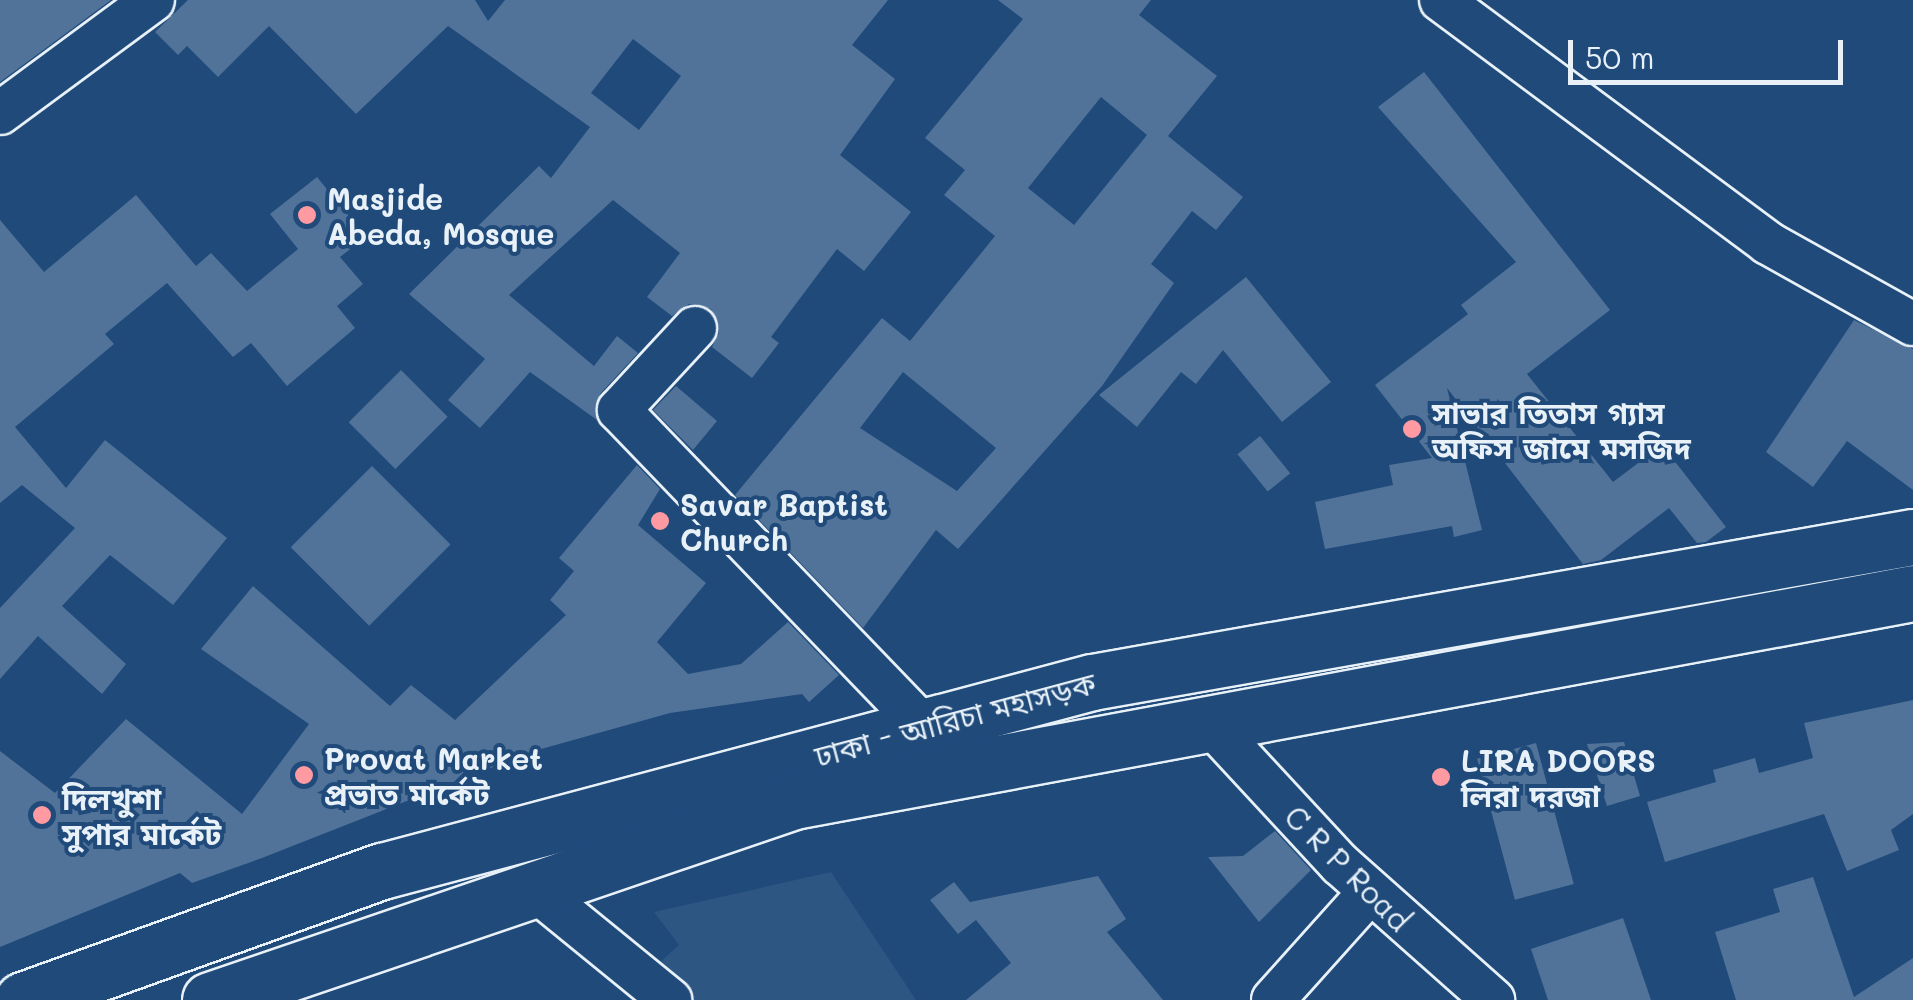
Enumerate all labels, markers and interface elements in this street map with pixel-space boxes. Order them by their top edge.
scale bar [1573,20,1848,82]
text: 50 m [1585,37,1655,77]
place label: Masjide Abeda, Mosque [327,180,554,250]
marker: Masjide Abeda, Mosque [296,204,318,226]
place label: সাভার তিতাস গ্যাস অফিস জামে মসজিদ [1432,394,1691,464]
marker: সাভার তিতাস গ্যাস অফিস জামে মসজিদ [1401,418,1423,440]
place label: Savar Baptist Church [680,486,888,556]
marker: Savar Baptist Church [649,510,671,532]
street label: ঢাকা - আরিচা মহাসড়ক [811,664,1099,774]
place label: Provat Market প্রভাত মার্কেট [324,740,543,810]
place label: LIRA DOORS লিরা দরজা [1461,742,1656,812]
marker: Provat Market প্রভাত মার্কেট [293,764,315,786]
marker: LIRA DOORS লিরা দরজা [1430,766,1452,788]
place label: দিলখুশা সুপার মার্কেট [62,780,221,850]
street label: C R P Road [1278,798,1418,938]
marker: দিলখুশা সুপার মার্কেট [31,804,53,826]

